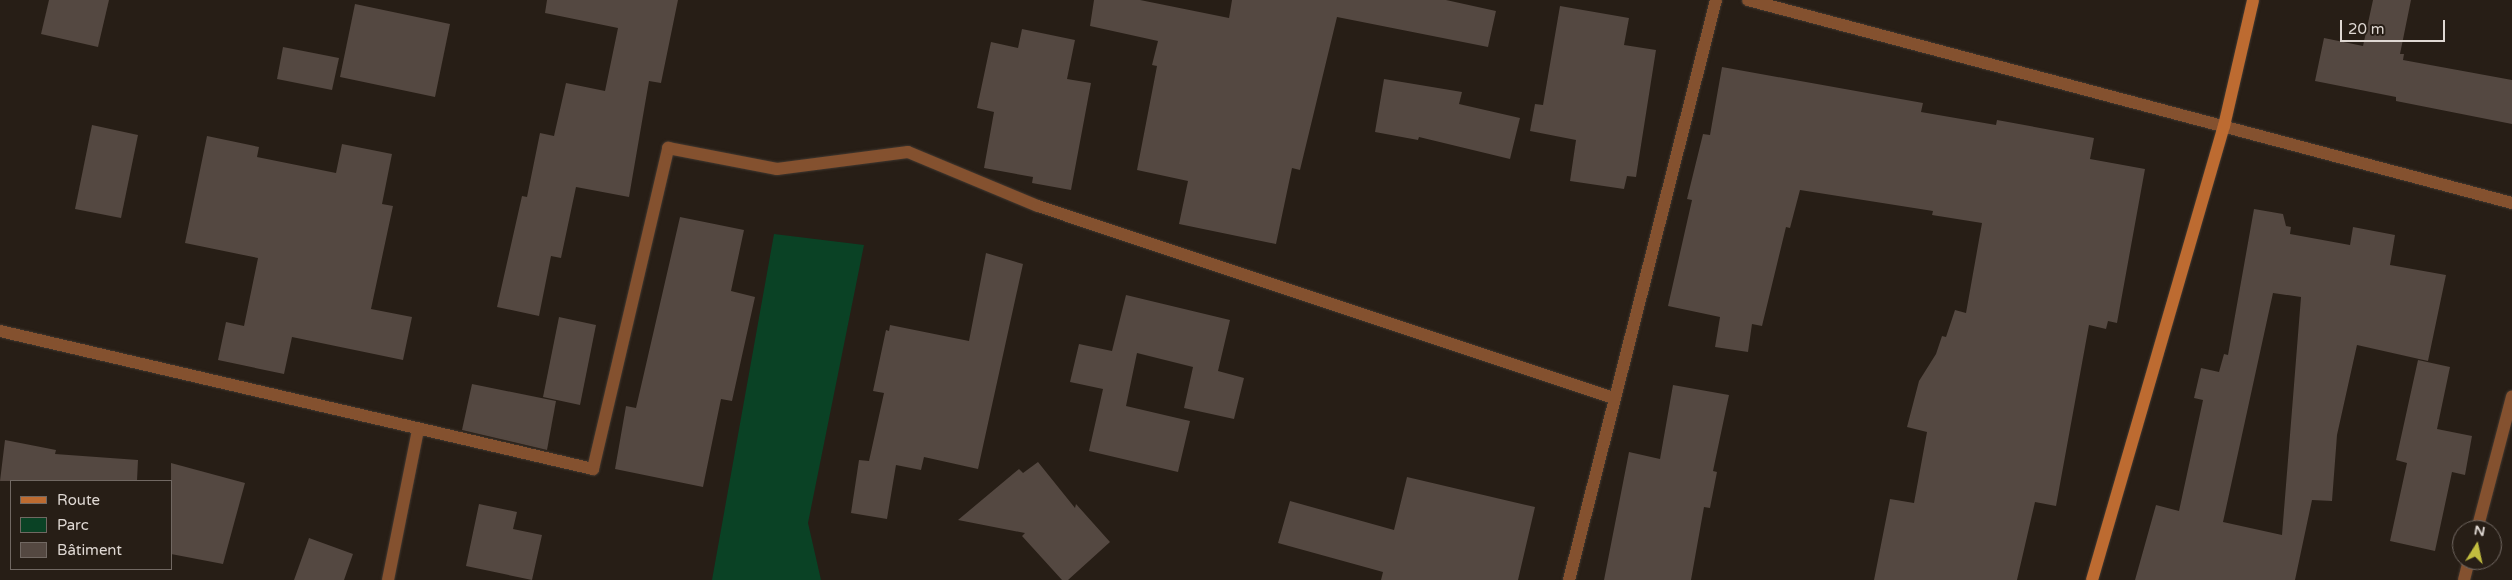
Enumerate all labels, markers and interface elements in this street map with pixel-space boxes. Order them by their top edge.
scale bar [2342,10,2447,42]
text: 20 m [2348,20,2385,38]
legend [10,480,172,570]
text: Route [57,491,100,509]
text: Parc [57,516,89,534]
north arrow [2452,520,2502,570]
text: N [2473,521,2487,540]
text: Bâtiment [57,541,122,559]

